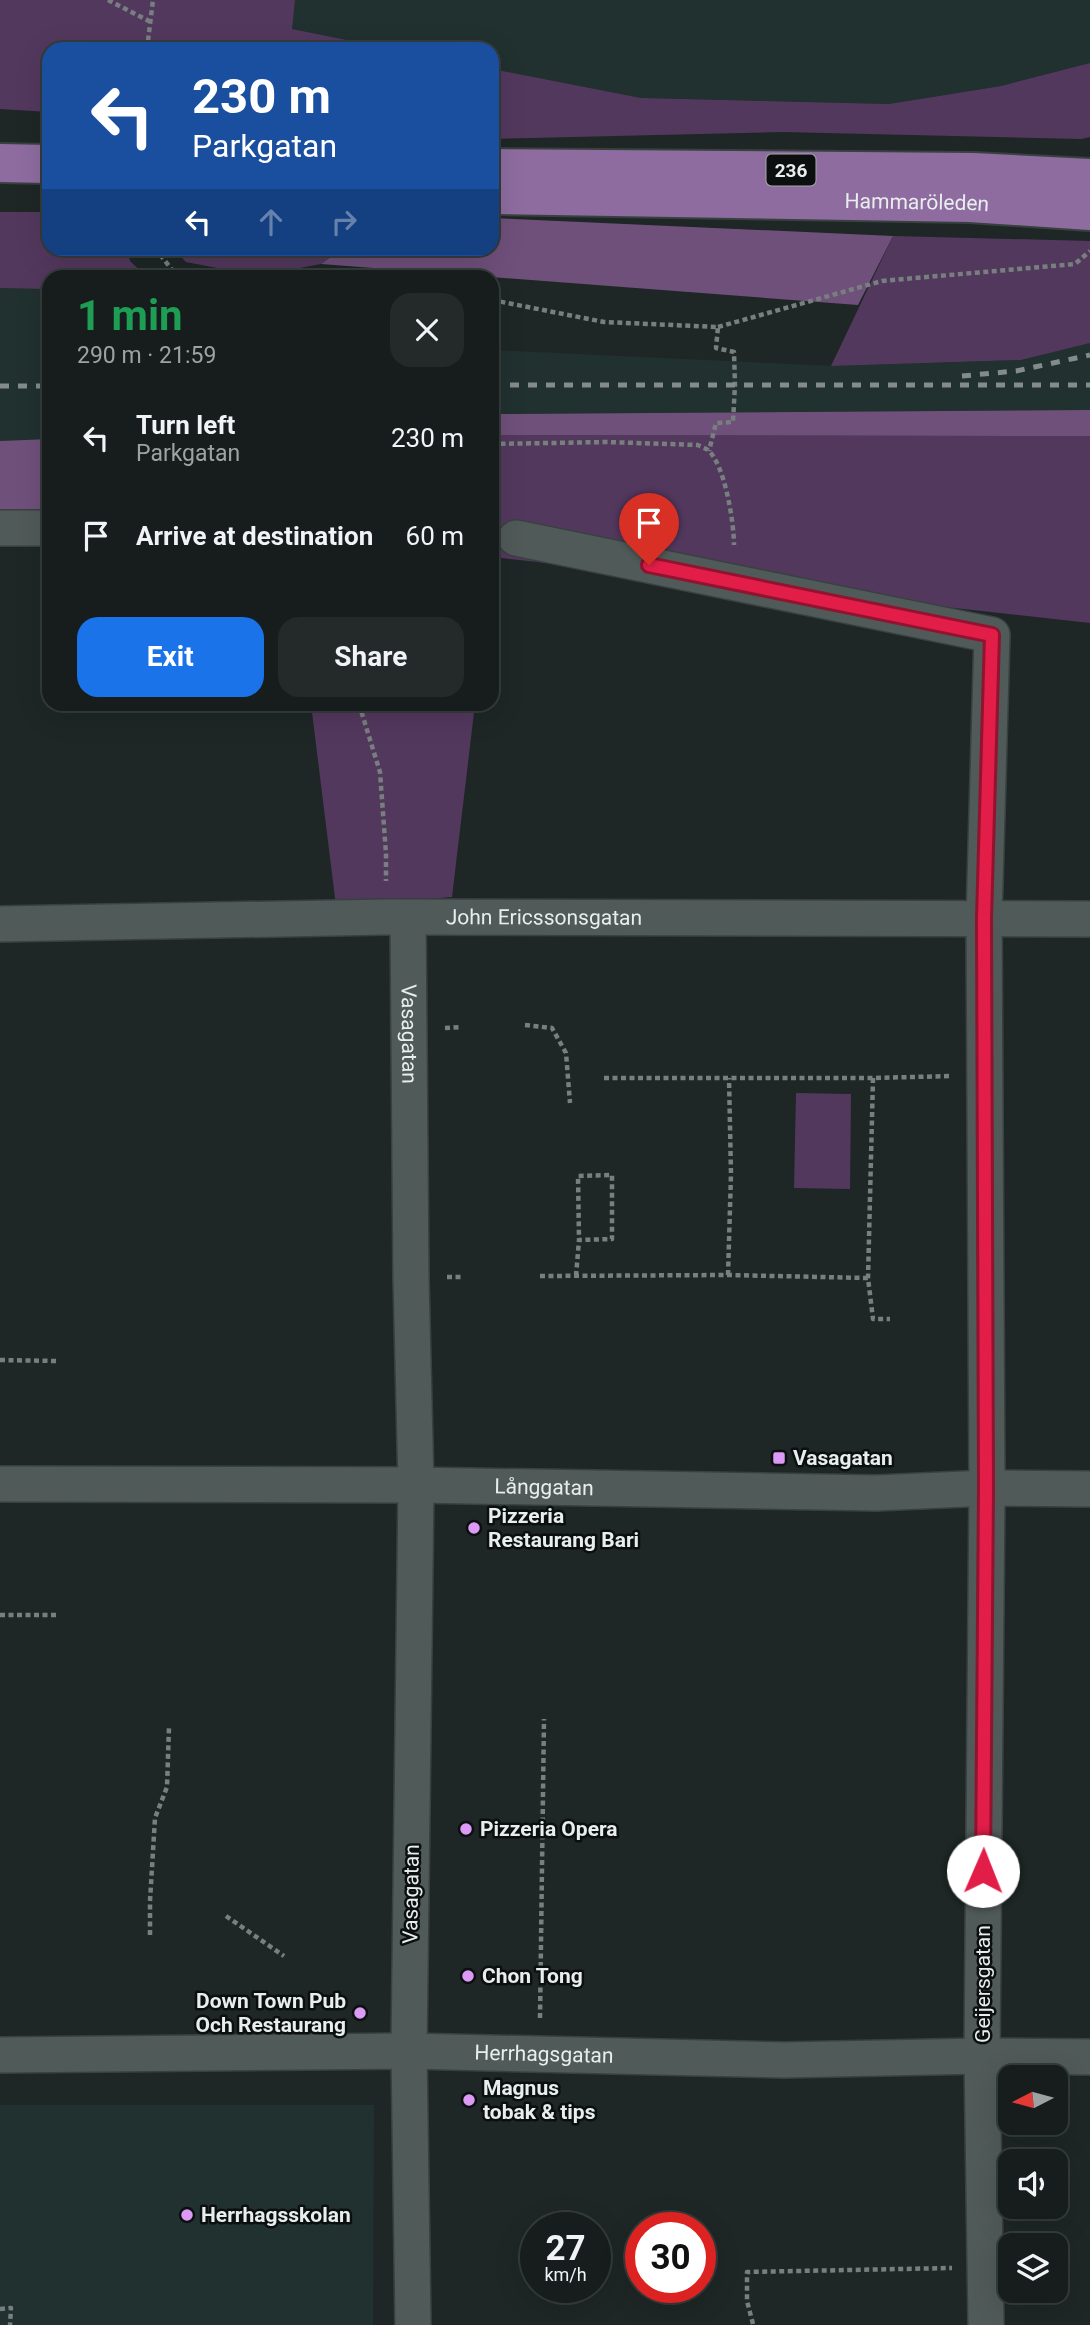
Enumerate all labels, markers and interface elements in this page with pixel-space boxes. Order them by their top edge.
text: 230 m [192,68,331,125]
icon: left [77,70,168,161]
text: Parkgatan [192,127,337,165]
road number: 236 [766,154,816,186]
street label: Hammaröleden [845,189,990,216]
icon: left [179,203,217,241]
icon: ahead [252,203,290,241]
icon: right [325,203,363,241]
text: 1 min [77,291,183,340]
button: close [390,293,464,367]
text: 290 m · 21:59 [77,342,216,369]
text: Turn left [136,410,235,440]
icon: left [77,419,115,457]
text: 230 m [391,423,464,453]
text: Parkgatan [136,440,240,467]
pin [619,493,679,565]
icon: arrive [630,504,668,542]
icon: arrive [77,517,115,555]
text: Arrive at destination [136,521,373,551]
text: 60 m [406,521,464,551]
button: Exit [77,617,264,697]
button: Share [278,617,464,697]
street label: John Ericssonsgatan [446,905,642,930]
street label: Vasagatan [397,984,421,1084]
place label: Vasagatan [793,1446,893,1470]
marker: Vasagatan [771,1450,787,1466]
street label: Långgatan [494,1474,594,1500]
place label: Pizzeria Restaurang Bari [488,1504,639,1552]
marker: Pizzeria Restaurang Bari [466,1520,482,1536]
place label: Pizzeria Opera [480,1817,618,1841]
marker: Pizzeria Opera [458,1821,474,1837]
position arrow [946,1834,1020,1908]
street label: Vasagatan [398,1844,424,1944]
street label: Geijersgatan [971,1925,995,2043]
place label: Chon Tong [482,1964,583,1988]
marker: Chon Tong [460,1968,476,1984]
place label: Down Town Pub Och Restaurang [196,1989,346,2037]
marker: Down Town Pub Och Restaurang [352,2005,368,2021]
street label: Herrhagsgatan [474,2041,614,2068]
north arrow [998,2065,1068,2135]
map controls [998,2065,1068,2303]
place label: Magnus tobak & tips [483,2076,596,2124]
marker: Magnus tobak & tips [461,2092,477,2108]
button: sound [998,2149,1068,2219]
place label: Herrhagsskolan [201,2203,351,2227]
marker: Herrhagsskolan [179,2207,195,2223]
speed limit sign: 30 [625,2212,716,2303]
text: 27 [545,2228,586,2269]
button: layers [998,2233,1068,2303]
text: km/h [544,2264,587,2285]

